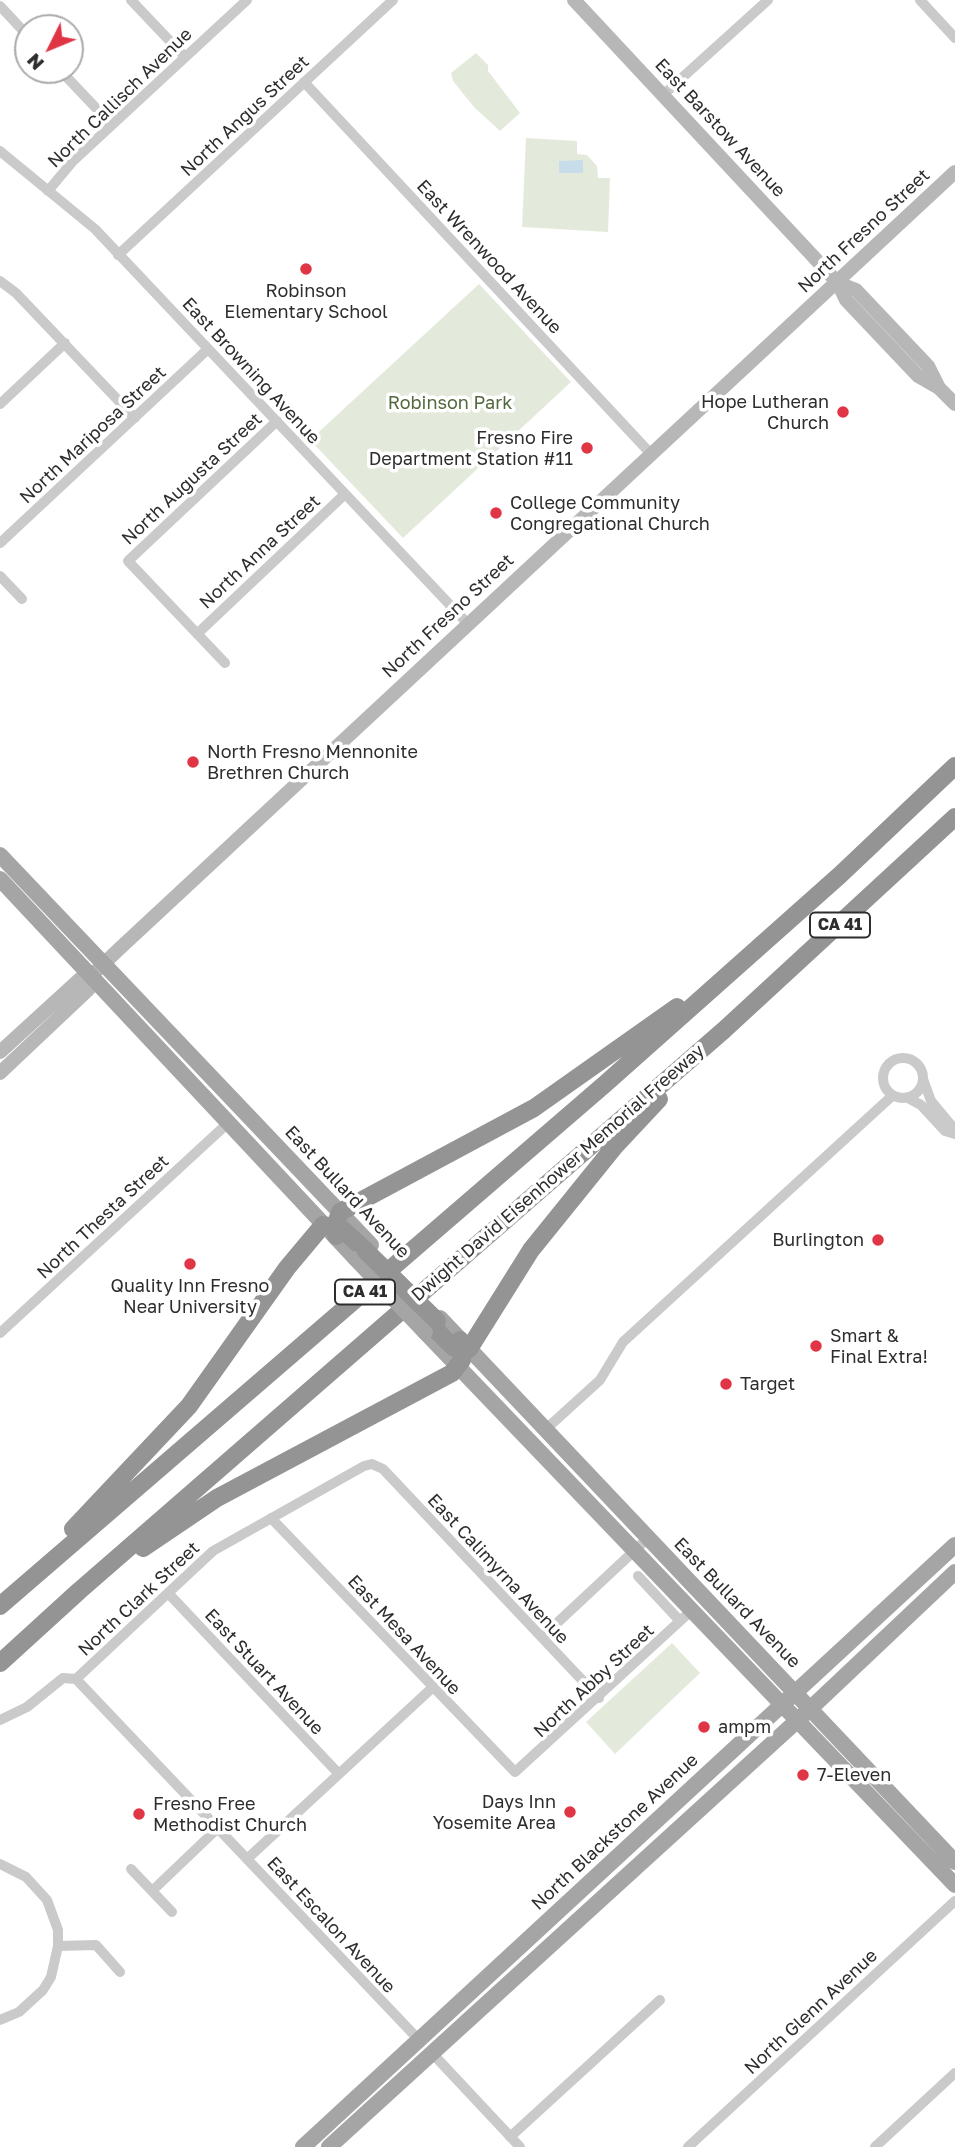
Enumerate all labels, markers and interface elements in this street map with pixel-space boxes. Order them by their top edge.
north arrow [14,14,84,84]
street label: North Callisch Avenue [43,24,197,172]
text: N [21,49,48,75]
street label: North Angus Street [177,51,313,181]
street label: East Barstow Avenue [650,54,790,202]
street label: North Fresno Street [794,165,934,297]
street label: East Wrenwood Avenue [412,176,566,338]
marker: Robinson Elementary School [298,261,314,277]
place label: Robinson Elementary School [224,280,388,322]
street label: East Browning Avenue [177,293,325,449]
street label: North Mariposa Street [16,362,170,508]
place label: Hope Lutheran Church [701,391,829,434]
park label: Robinson Park [388,392,512,414]
marker: Hope Lutheran Church [835,404,851,420]
street label: North Augusta Street [117,408,267,550]
place label: Fresno Fire Department Station #11 [369,427,573,470]
marker: Fresno Fire Department Station #11 [579,440,595,456]
street label: North Anna Street [195,491,325,613]
place label: College Community Congregational Church [510,492,710,534]
marker: College Community Congregational Church [488,505,504,521]
street label: North Fresno Street [378,550,518,682]
place label: North Fresno Mennonite Brethren Church [207,741,418,784]
marker: North Fresno Mennonite Brethren Church [185,754,201,770]
road number: CA 41 [810,912,870,937]
street label: Dwight David Eisenhower Memorial Freeway [407,1040,709,1306]
street label: East Bullard Avenue [280,1121,414,1263]
street label: North Thesta Street [33,1150,173,1284]
place label: Burlington [772,1229,864,1251]
marker: Burlington [870,1232,886,1248]
marker: Quality Inn Fresno Near University [182,1256,198,1272]
place label: Quality Inn Fresno Near University [111,1275,269,1318]
road number: CA 41 [335,1280,395,1304]
place label: Smart & Final Extra! [830,1325,928,1368]
marker: Smart & Final Extra! [808,1338,824,1354]
place label: Target [740,1373,795,1395]
marker: Target [718,1376,734,1392]
street label: East Calimyrna Avenue [423,1490,573,1648]
street label: East Bullard Avenue [669,1533,805,1673]
street label: North Clark Street [74,1537,204,1661]
street label: East Mesa Avenue [343,1571,465,1699]
street label: East Stuart Avenue [200,1605,328,1739]
street label: North Abby Street [529,1620,659,1742]
place label: ampm [718,1716,771,1738]
marker: ampm [696,1719,712,1735]
street label: North Blackstone Avenue [527,1749,703,1915]
place label: 7-Eleven [817,1764,891,1786]
marker: 7-Eleven [795,1767,811,1783]
place label: Days Inn Yosemite Area [433,1791,556,1834]
place label: Fresno Free Methodist Church [153,1793,307,1836]
marker: Days Inn Yosemite Area [562,1804,578,1820]
marker: Fresno Free Methodist Church [131,1806,147,1822]
street label: East Escalon Avenue [262,1852,400,1998]
street label: North Glenn Avenue [740,1945,882,2079]

